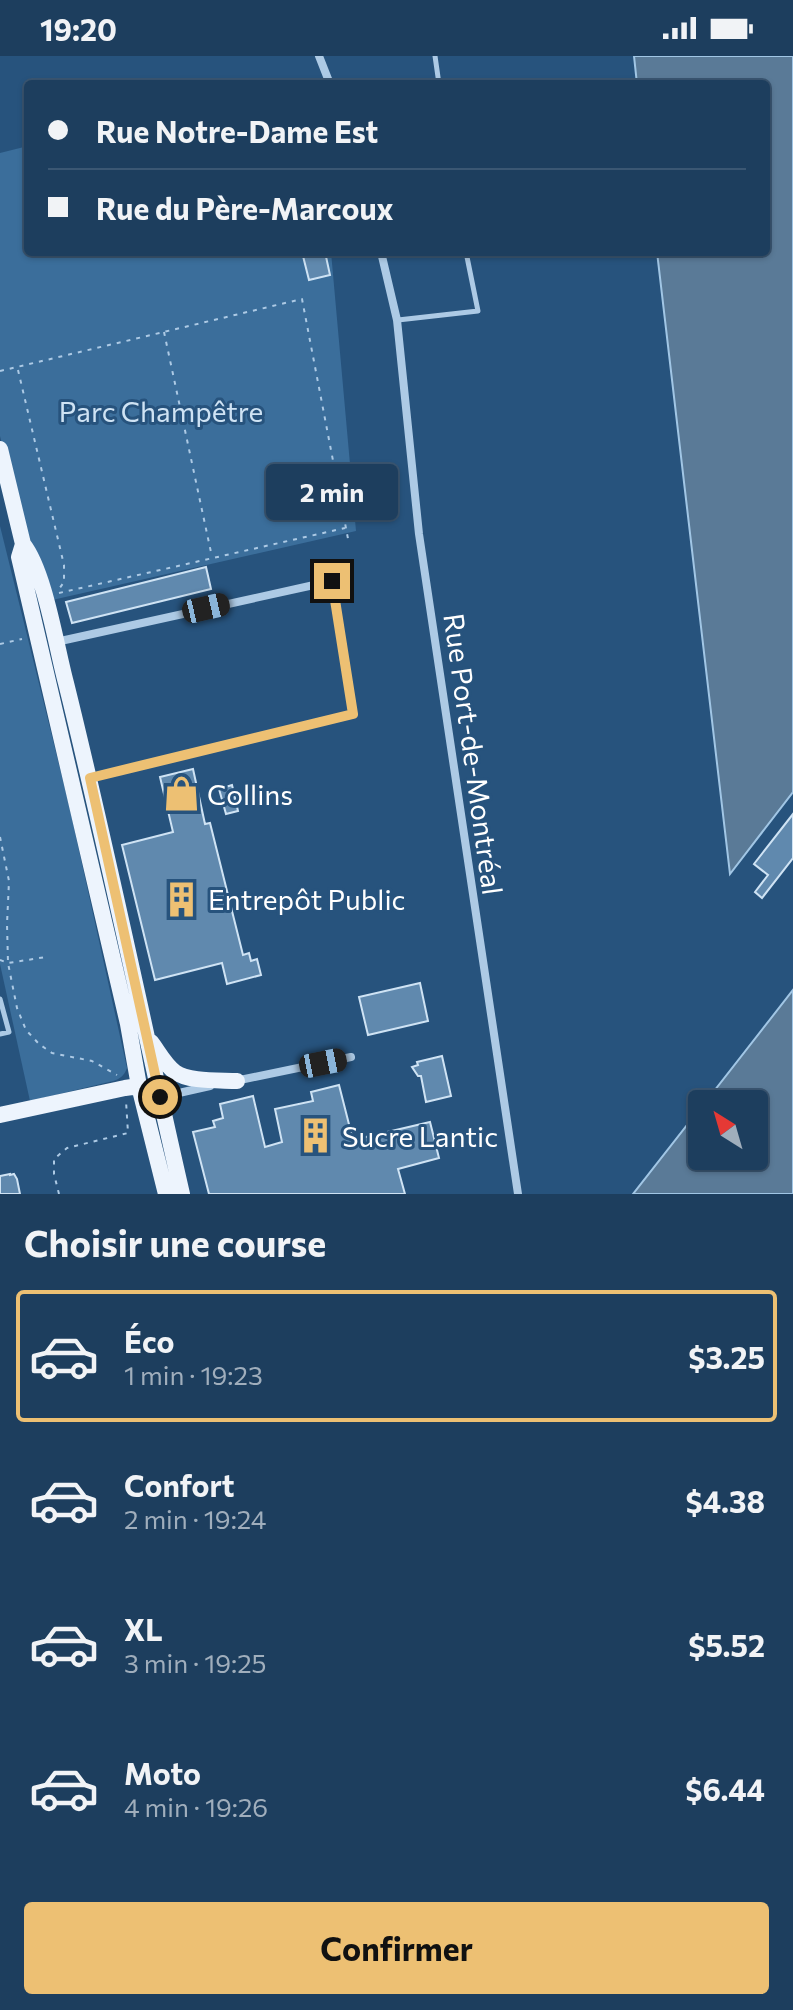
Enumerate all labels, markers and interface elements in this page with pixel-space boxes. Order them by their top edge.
text: 19:20 [40,10,117,47]
text: Rue Notre-Dame Est [96,112,378,149]
text: Rue du Père-Marcoux [96,189,394,226]
park label: Parc Champêtre [59,394,263,428]
callout: 2 min [266,465,398,521]
text: 2 min [300,476,364,507]
route end [314,563,350,599]
car [180,591,232,625]
street label: Rue Port-de-Montréal [437,611,511,897]
shop icon: Collins [162,775,200,813]
place label: Collins [207,777,293,811]
building icon: Entrepôt Public [163,880,201,918]
place label: Entrepôt Public [208,882,405,916]
car [297,1047,349,1079]
route start [142,1079,178,1115]
north arrow [688,1090,768,1170]
map controls [688,1090,768,1170]
building icon: Sucre Lantic [297,1117,335,1155]
place label: Sucre Lantic [342,1119,498,1153]
text: Choisir une course [24,1220,326,1264]
icon: car [28,1320,100,1392]
text: Éco [124,1322,174,1359]
text: $3.25 [688,1338,765,1375]
text: 1 min · 19:23 [124,1359,263,1390]
icon: car [28,1464,100,1536]
text: Confort [124,1466,235,1503]
text: $4.38 [686,1482,765,1519]
text: 2 min · 19:24 [124,1503,266,1534]
icon: car [28,1608,100,1680]
text: XL [124,1610,163,1647]
text: $5.52 [688,1626,765,1663]
text: 3 min · 19:25 [124,1647,267,1678]
icon: car [28,1752,100,1824]
text: Moto [124,1754,201,1791]
text: $6.44 [685,1770,765,1807]
text: 4 min · 19:26 [124,1791,268,1822]
button: Confirmer [24,1902,769,1994]

